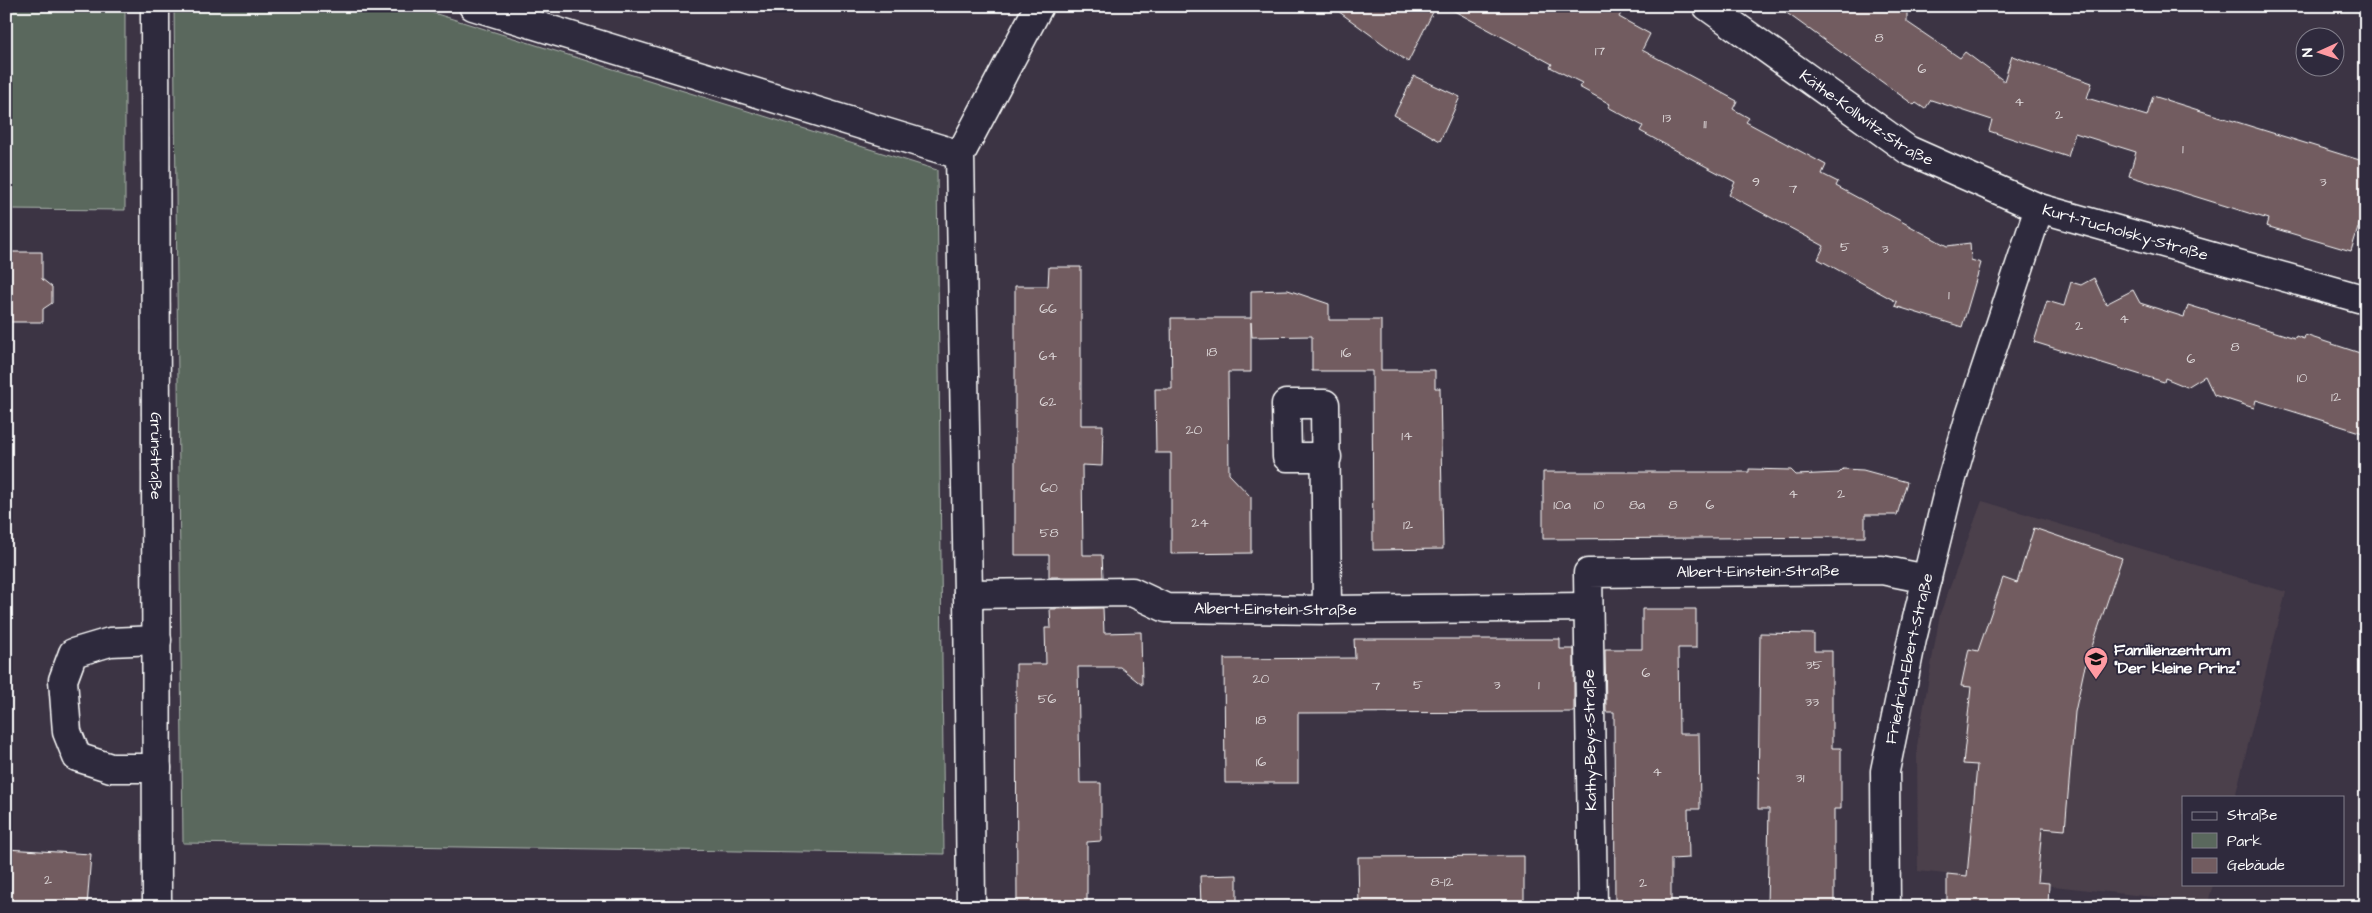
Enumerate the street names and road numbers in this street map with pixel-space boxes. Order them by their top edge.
street label: Käthe-Kollwitz-Straße [1795,65,1937,171]
street label: Kurt-Tucholsky-Straße [2040,199,2211,266]
street label: Grünstraße [145,412,167,500]
street label: Albert-Einstein-Straße [1676,559,1840,583]
street label: Friedrich-Ebert-Straße [1880,570,1939,746]
street label: Albert-Einstein-Straße [1194,597,1357,621]
street label: Kathy-Beys-Straße [1578,669,1603,811]

